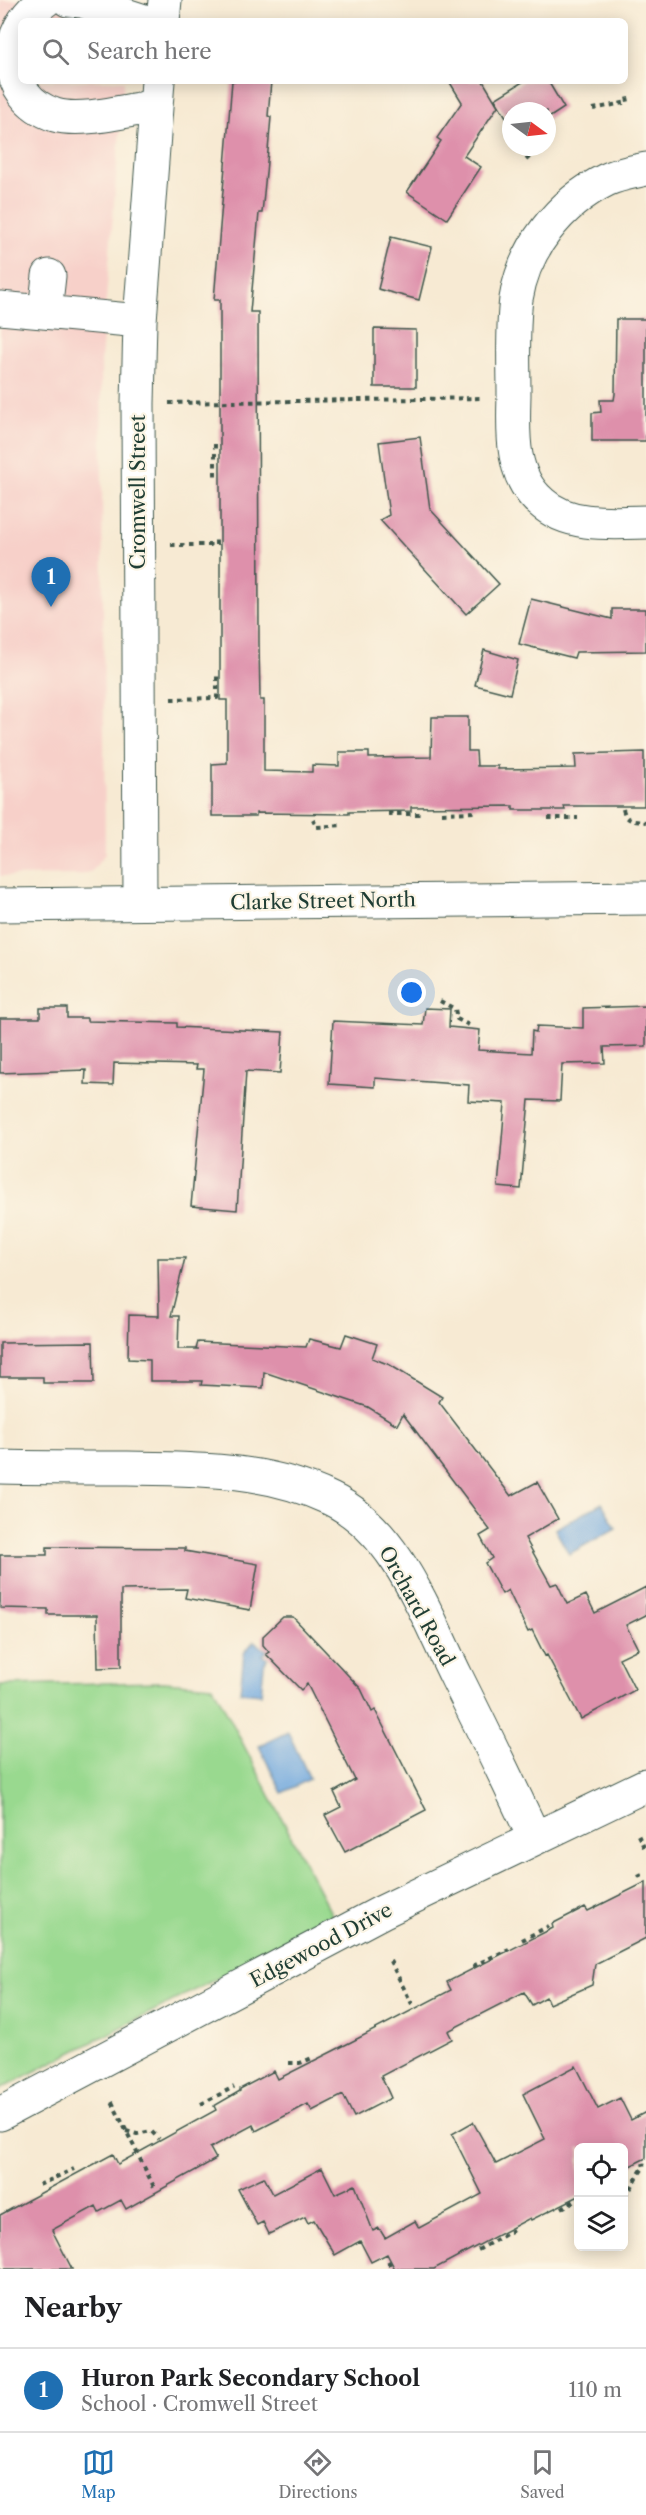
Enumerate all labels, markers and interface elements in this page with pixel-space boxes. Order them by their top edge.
search box [18,18,628,84]
icon: search [39,35,72,68]
text: Search here [87,38,212,65]
north arrow [502,102,556,156]
street label: Cromwell Street [126,414,150,570]
pin: 1 [32,558,70,607]
street label: Clarke Street North [230,887,417,915]
your location [397,978,426,1007]
street label: Orchard Road [374,1542,460,1670]
street label: Edgewood Drive [246,1897,396,1993]
map controls [574,2143,628,2251]
button: locate [574,2143,628,2197]
button: layers [574,2197,628,2251]
text: Nearby [24,2292,122,2324]
text: Huron Park Secondary School [81,2365,420,2392]
text: 1 [39,2378,48,2402]
text: 110 m [569,2378,622,2402]
text: School · Cromwell Street [81,2392,318,2416]
tab: Map [81,2446,116,2502]
tab: Directions [278,2446,357,2502]
tab: Saved [520,2446,565,2502]

